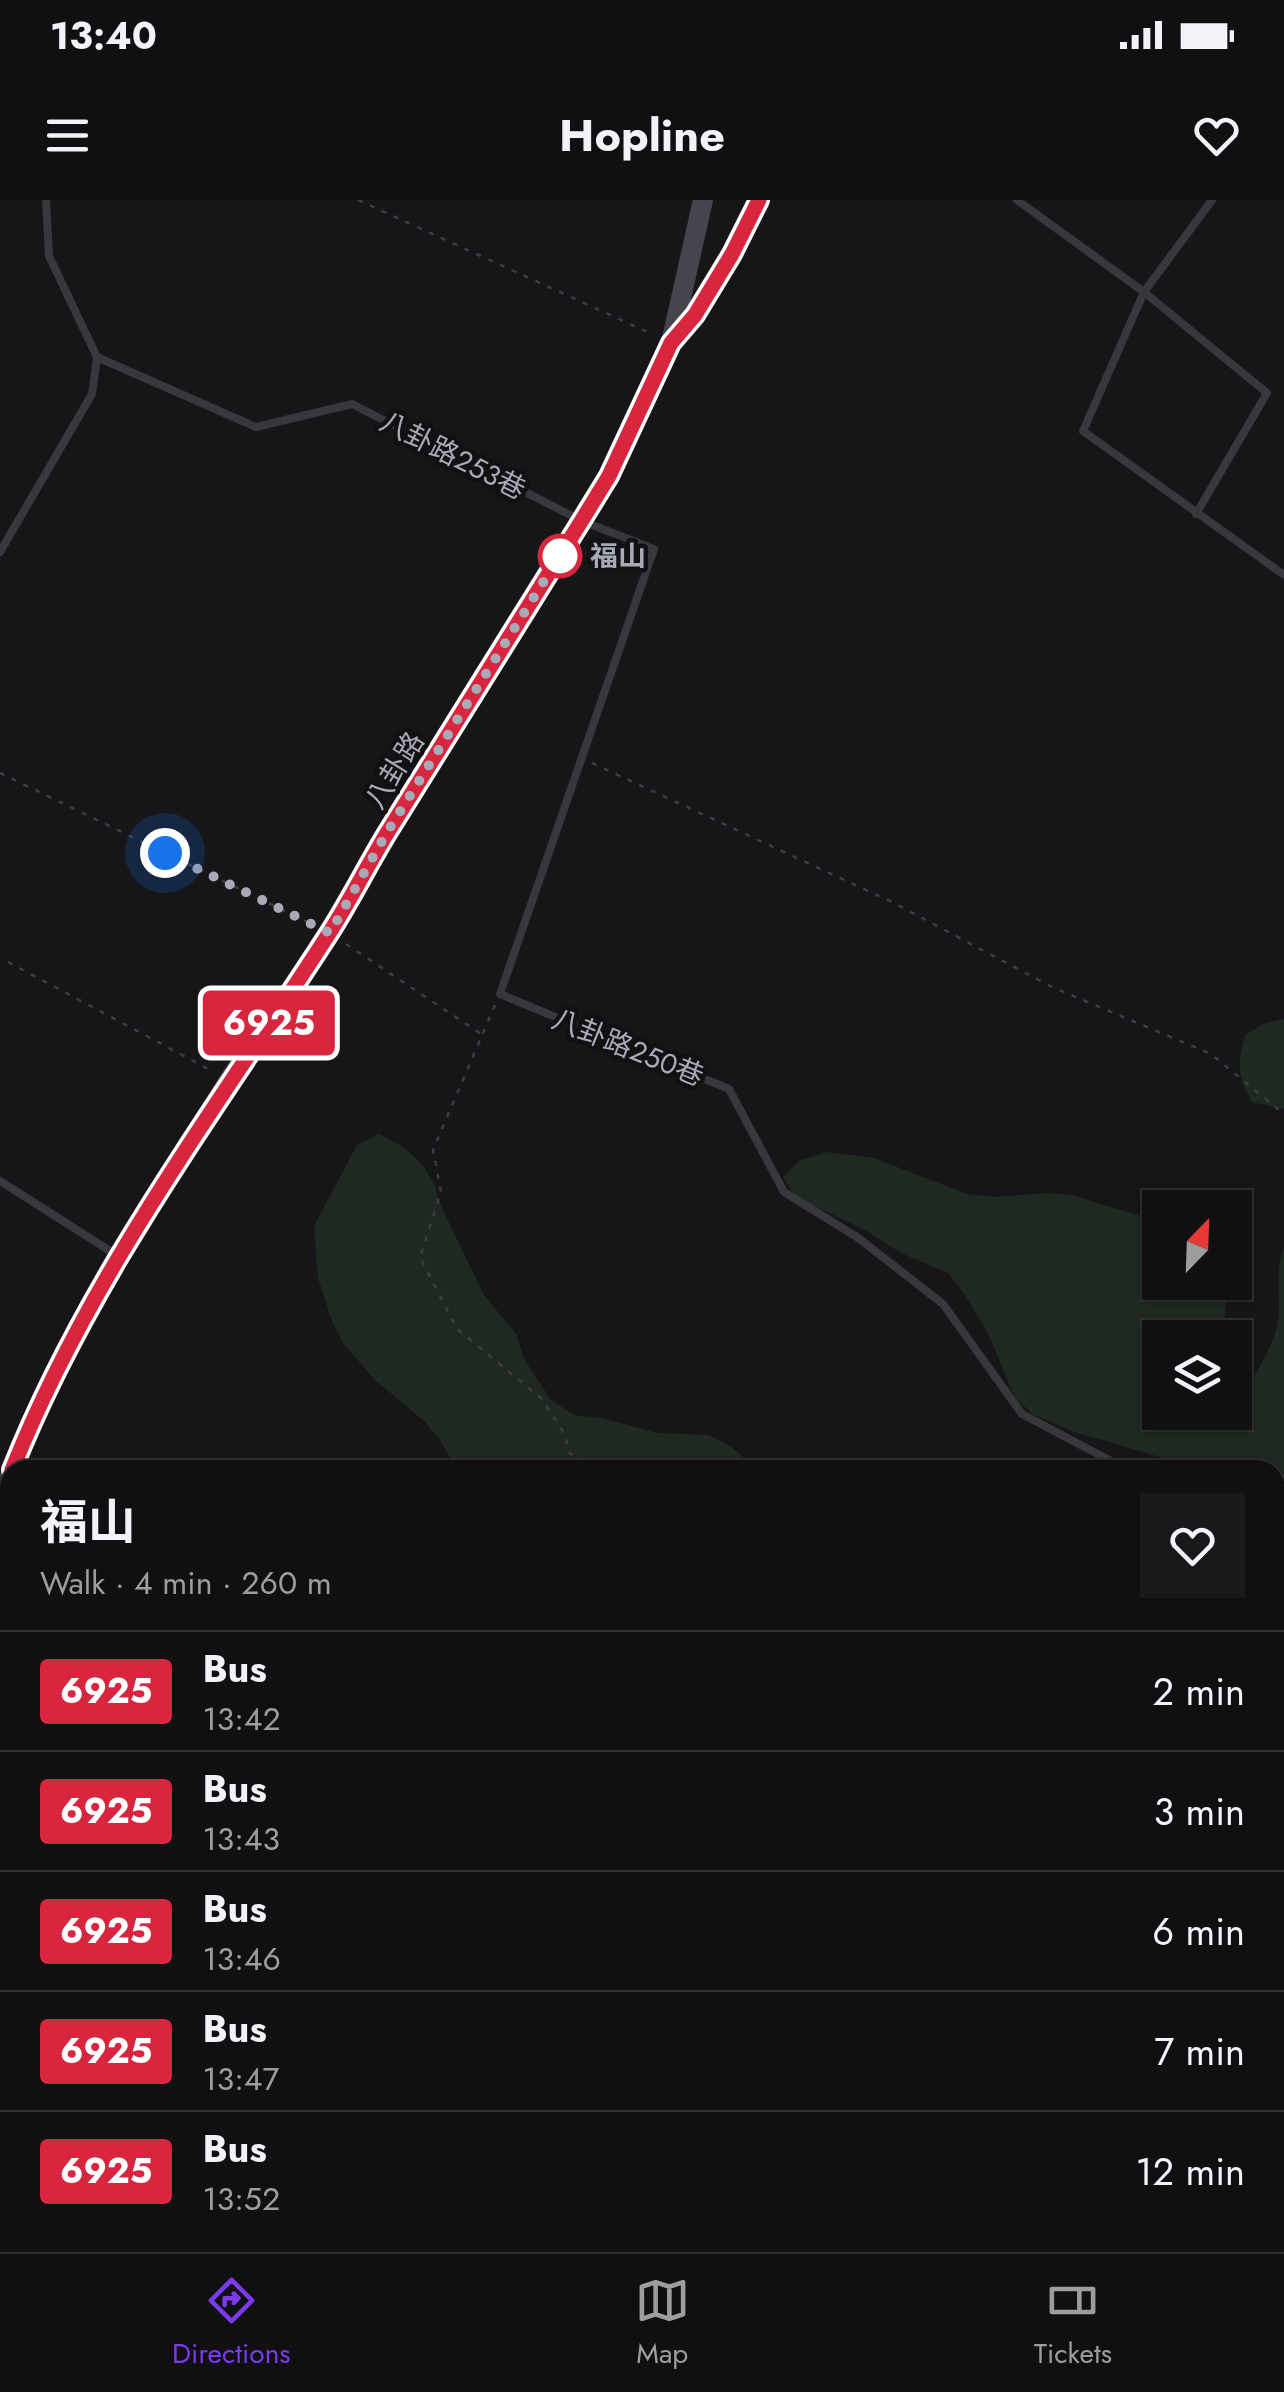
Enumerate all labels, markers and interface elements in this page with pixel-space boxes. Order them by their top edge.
text: 13:40 [50,8,157,63]
text: Hopline [559,103,725,168]
icon: menu [40,108,95,163]
icon: heart [1189,108,1244,163]
street label: 八卦路253巷 [373,401,533,510]
marker: 福山 [539,535,581,577]
place label: 福山 [590,536,646,577]
street label: 八卦路 [355,724,434,817]
your location [140,828,190,878]
line badge: 6925 [199,990,339,1056]
text: 6925 [223,998,315,1048]
street label: 八卦路250巷 [546,998,710,1097]
north arrow [1142,1190,1252,1300]
map controls [1142,1190,1252,1430]
button: layers [1142,1320,1252,1430]
text: 福山 [40,1488,136,1557]
button: heart [1140,1493,1245,1598]
text: Walk · 4 min · 260 m [40,1560,332,1606]
text: Bus [202,1641,267,1696]
text: 2 min [1153,1664,1245,1719]
text: 6925 [60,1666,152,1716]
text: 13:42 [202,1696,281,1742]
text: Bus [202,1761,267,1816]
text: 3 min [1153,1784,1245,1839]
text: 6925 [60,1786,152,1836]
text: 13:43 [202,1816,280,1862]
text: Bus [202,1881,267,1936]
text: 6 min [1152,1904,1245,1959]
text: 6925 [60,1906,152,1956]
text: 13:46 [202,1936,281,1982]
text: Bus [202,2001,267,2056]
text: 7 min [1154,2024,1245,2079]
text: 6925 [60,2026,152,2076]
text: 13:47 [202,2056,279,2102]
text: Bus [202,2121,267,2176]
text: 12 min [1135,2144,1245,2199]
text: 6925 [60,2146,152,2196]
text: 13:52 [202,2176,280,2222]
tab: Directions [172,2273,291,2374]
tab: Map [635,2273,690,2374]
tab: Tickets [1034,2273,1112,2374]

